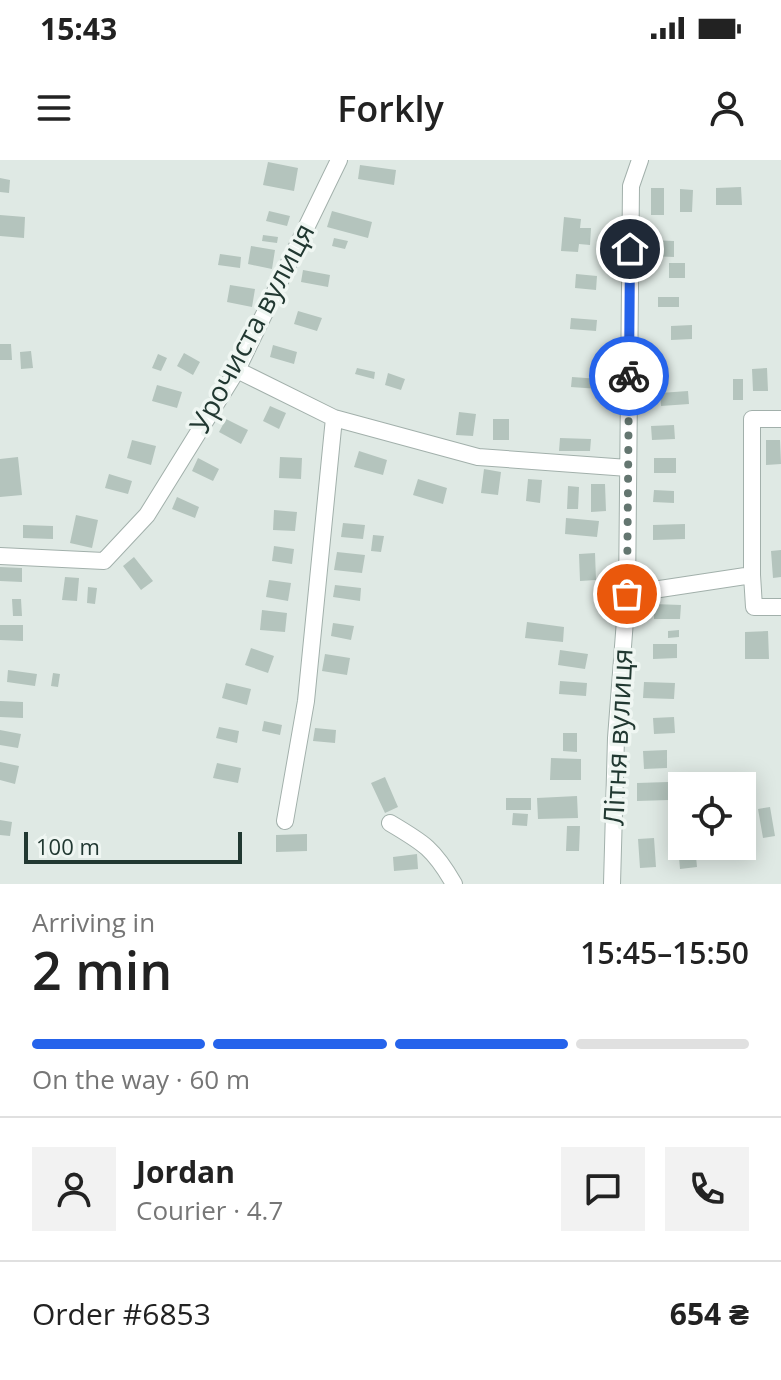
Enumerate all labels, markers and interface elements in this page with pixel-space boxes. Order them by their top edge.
text: 15:43 [40,8,117,49]
text: Forkly [337,84,444,133]
icon: menu [32,86,76,130]
icon: person [705,86,749,130]
pin [596,215,664,283]
street label: Урочиста вулиця [180,216,322,439]
icon: home [608,227,652,271]
courier [589,336,669,416]
icon: bike [607,354,651,398]
pin [593,560,661,628]
icon: bag [605,572,649,616]
street label: Літня вулиця [593,647,641,827]
map controls [668,772,756,860]
button: locate [668,772,756,860]
scale bar [24,828,242,864]
text: 100 m [36,831,100,861]
text: Arriving in [32,904,155,940]
text: 15:45–15:50 [580,932,749,973]
text: 2 min [32,934,172,1005]
text: On the way · 60 m [32,1061,250,1097]
button: person [32,1147,116,1231]
button: chat [561,1147,645,1231]
button: phone [665,1147,749,1231]
text: Jordan [136,1151,235,1192]
text: Courier · 4.7 [136,1192,283,1228]
text: Order #6853 [32,1293,211,1334]
text: 654 ₴ [670,1293,749,1334]

